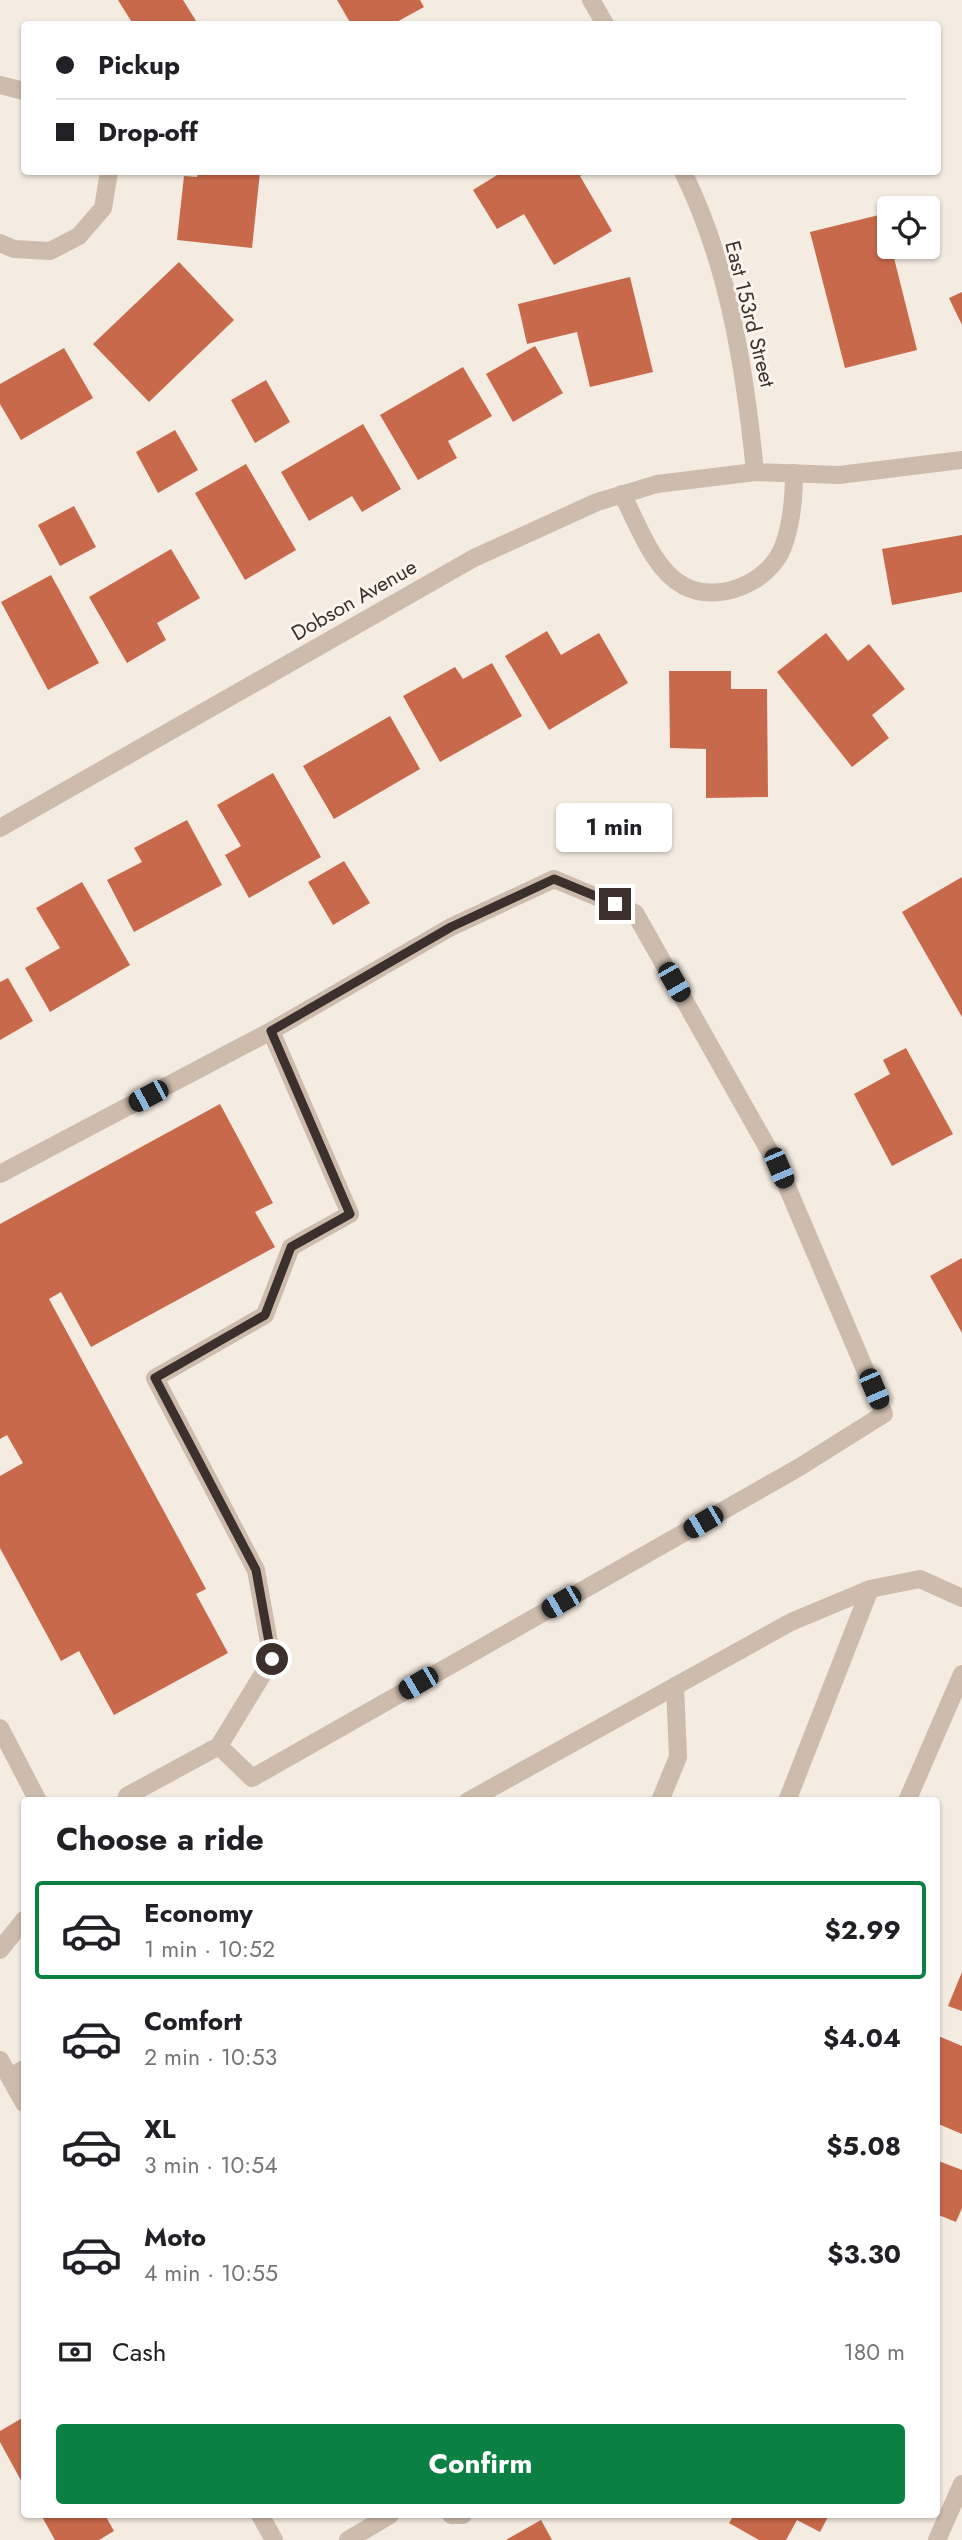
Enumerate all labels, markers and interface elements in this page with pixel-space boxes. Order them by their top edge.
text: Pickup [98,46,180,84]
text: Drop-off [98,113,198,151]
map controls [877,196,940,259]
button: locate [877,196,940,259]
street label: East 153rd Street [717,238,783,390]
street label: Dobson Avenue [286,552,422,648]
callout: 1 min [557,802,673,852]
text: 1 min [585,810,643,844]
route end [599,888,631,920]
car [655,959,694,1005]
car [125,1077,172,1115]
car [762,1145,797,1191]
car [857,1366,892,1412]
car [680,1502,727,1542]
car [538,1582,585,1622]
route start [256,1643,288,1675]
car [395,1663,442,1703]
text: Choose a ride [56,1816,264,1862]
text: Economy [144,1894,253,1932]
icon: car [60,1899,123,1962]
text: $2.99 [825,1911,901,1949]
text: 1 min · 10:52 [144,1932,275,1966]
text: Comfort [144,2002,242,2040]
icon: car [60,2007,123,2070]
text: $4.04 [823,2019,901,2057]
text: 2 min · 10:53 [144,2040,277,2074]
text: XL [144,2110,176,2148]
icon: car [60,2115,123,2178]
text: $5.08 [826,2127,901,2165]
text: 3 min · 10:54 [144,2148,278,2182]
text: Moto [144,2218,206,2256]
icon: car [60,2223,123,2286]
text: $3.30 [827,2235,901,2273]
text: 4 min · 10:55 [144,2256,278,2290]
icon: cash [56,2333,94,2371]
text: Cash [112,2333,166,2371]
text: 180 m [843,2335,905,2369]
button: Confirm [56,2424,905,2504]

